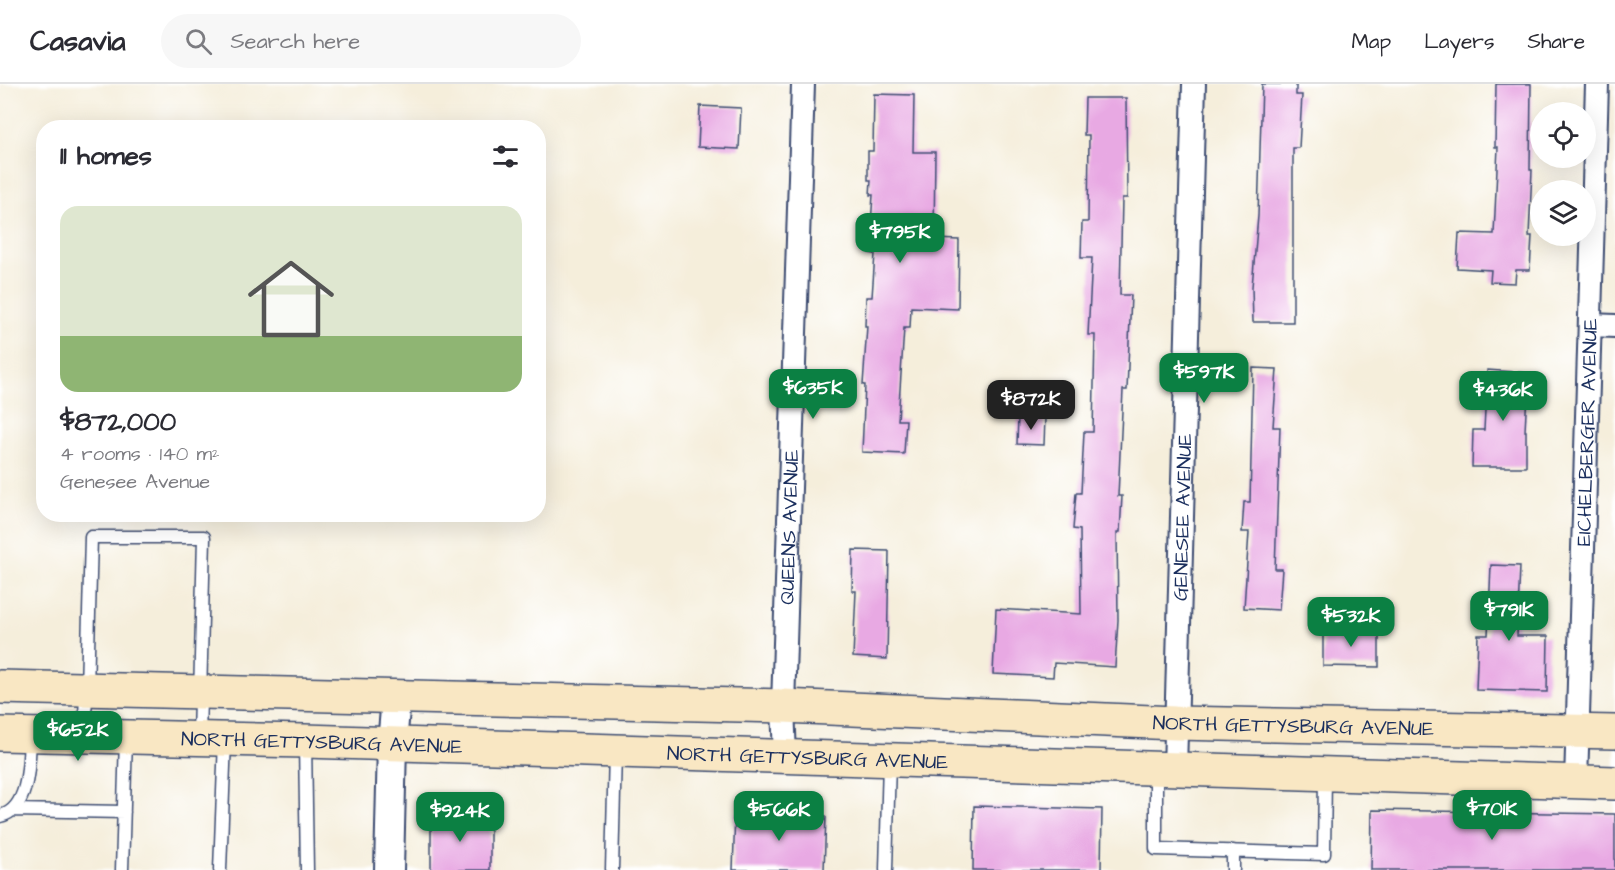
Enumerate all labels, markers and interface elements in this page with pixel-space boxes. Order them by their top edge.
search box [161,14,581,68]
text: Casavia [30,22,125,61]
icon: search [182,25,215,58]
text: Search here [230,26,360,57]
text: Map [1351,27,1391,56]
text: Layers [1424,27,1494,56]
text: Share [1527,27,1585,56]
map controls [1530,102,1596,246]
button: locate [1530,102,1596,168]
text: 11 homes [60,138,152,174]
icon: filters [489,140,522,173]
button: layers [1530,180,1596,246]
pin: $795K [858,213,942,264]
text: $795K [869,218,931,246]
icon: home [237,245,345,353]
street label: EICHELBERGER AVENUE [1570,318,1605,547]
pin: $597K [1162,353,1246,404]
text: $597K [1173,358,1235,386]
pin: $635K [771,369,855,420]
pin: $436K [1461,371,1545,422]
text: $635K [783,374,843,402]
text: $436K [1473,376,1533,404]
pin: $872K [989,380,1073,431]
text: $872K [1001,385,1061,413]
text: $872,000 [60,404,176,440]
street label: GENESEE AVENUE [1167,433,1199,601]
text: 4 rooms · 140 m² [60,440,219,468]
street label: QUEENS AVENUE [773,449,806,605]
text: Genesee Avenue [60,468,210,496]
pin: $791K [1467,591,1551,642]
text: $791K [1484,596,1534,624]
pin: $532K [1309,597,1393,648]
text: $532K [1321,602,1381,630]
street label: NORTH GETTYSBURG AVENUE [1152,709,1434,743]
pin: $652K [36,711,120,762]
text: $652K [47,716,109,744]
street label: NORTH GETTYSBURG AVENUE [181,725,463,761]
street label: NORTH GETTYSBURG AVENUE [667,740,949,777]
pin: $701K [1450,790,1534,841]
pin: $566K [737,791,821,842]
pin: $924K [418,792,502,843]
text: $701K [1467,795,1517,823]
text: $566K [748,796,810,824]
text: $924K [430,797,490,825]

